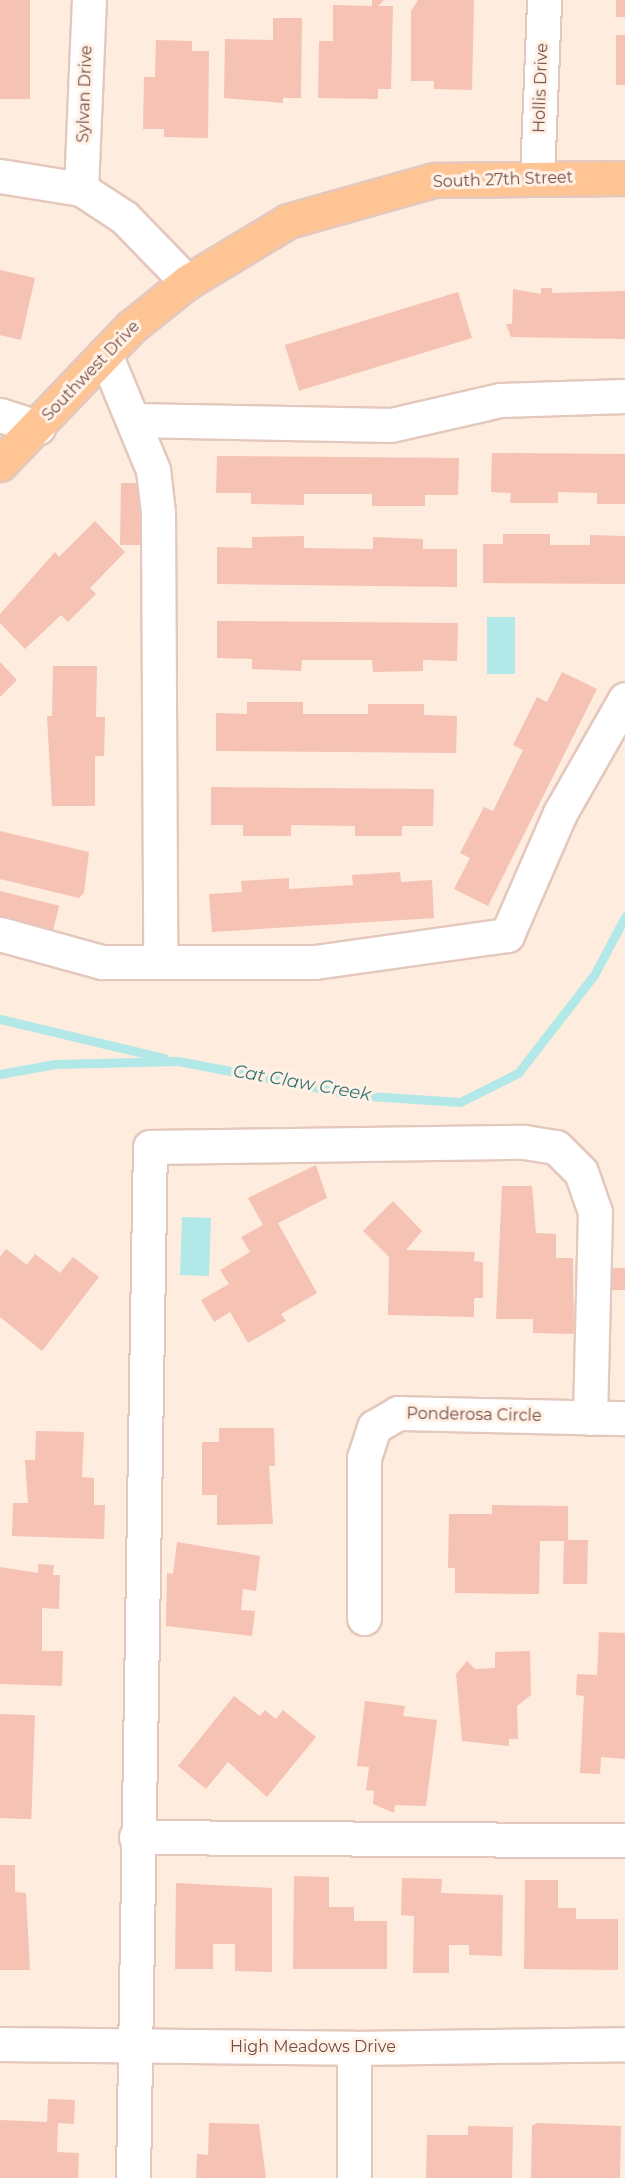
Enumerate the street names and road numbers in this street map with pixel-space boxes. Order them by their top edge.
street label: Hollis Drive [530,43,552,133]
street label: Sylvan Drive [74,45,96,143]
street label: South 27th Street [433,168,573,192]
street label: Southwest Drive [38,317,144,425]
street label: Ponderosa Circle [406,1404,542,1426]
street label: High Meadows Drive [230,2037,396,2057]

